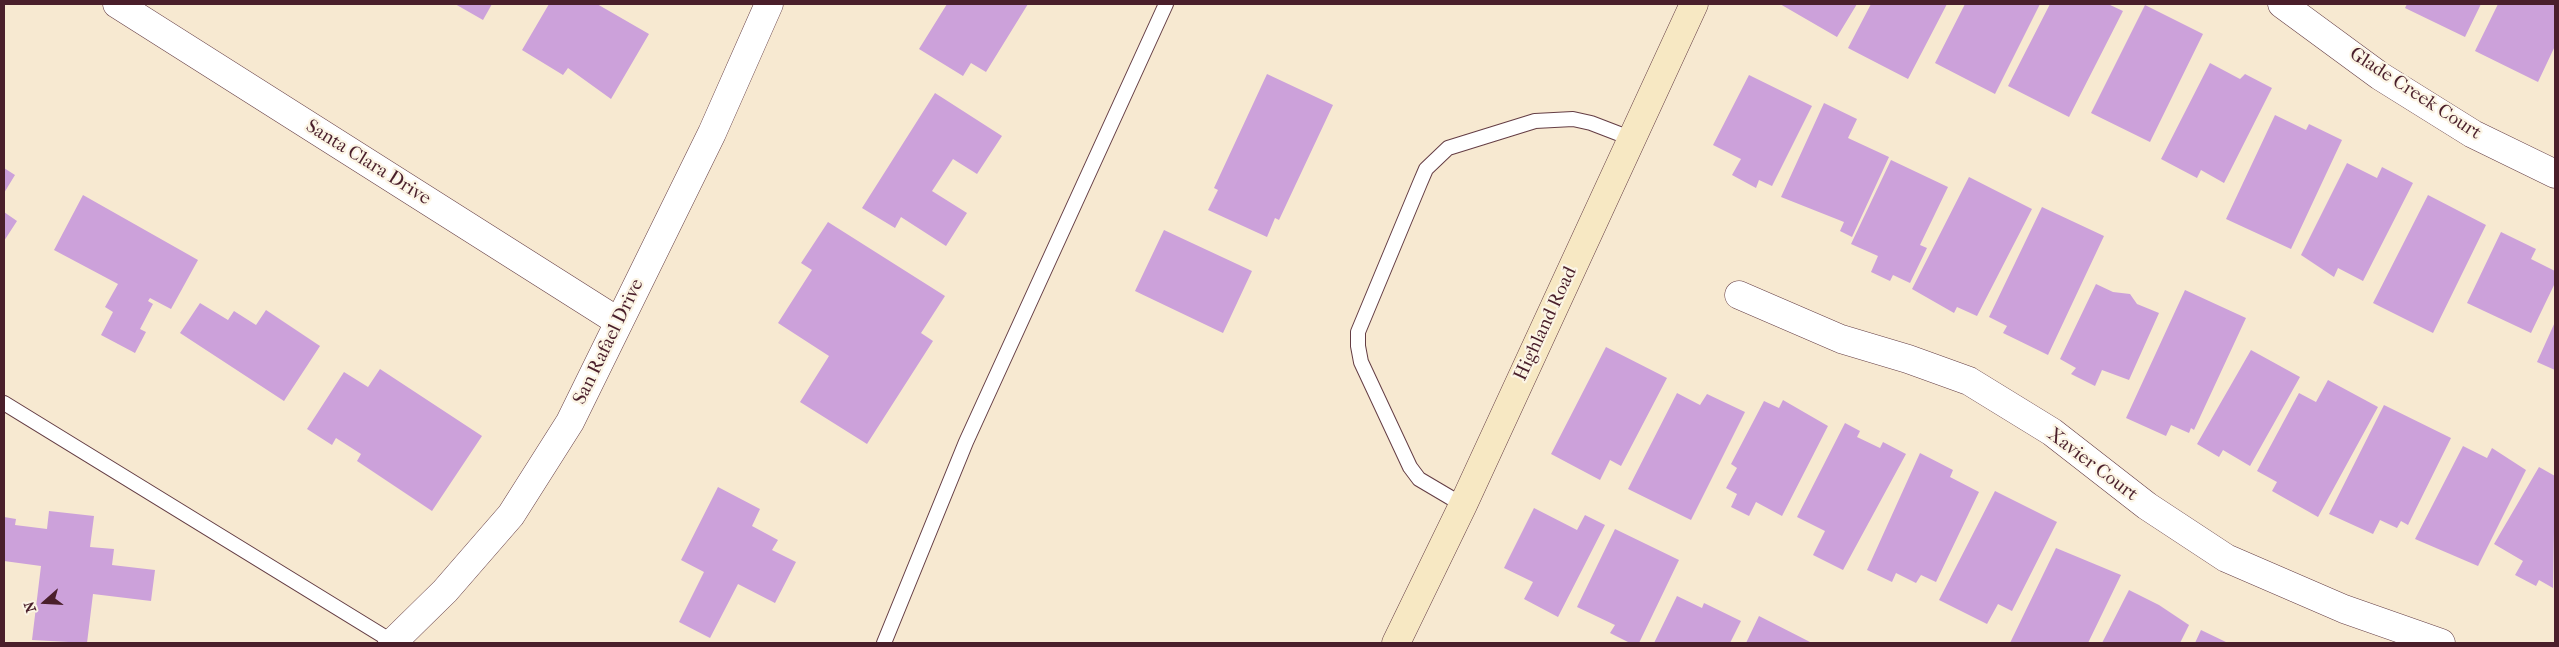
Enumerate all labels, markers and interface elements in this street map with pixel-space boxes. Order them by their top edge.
street label: Glade Creek Court [2345,43,2485,145]
street label: Santa Clara Drive [301,115,435,211]
street label: Highland Road [1510,263,1582,385]
street label: San Rafael Drive [569,276,649,408]
street label: Xavier Court [2042,423,2142,507]
north arrow [20,577,70,627]
text: N [21,599,40,615]

